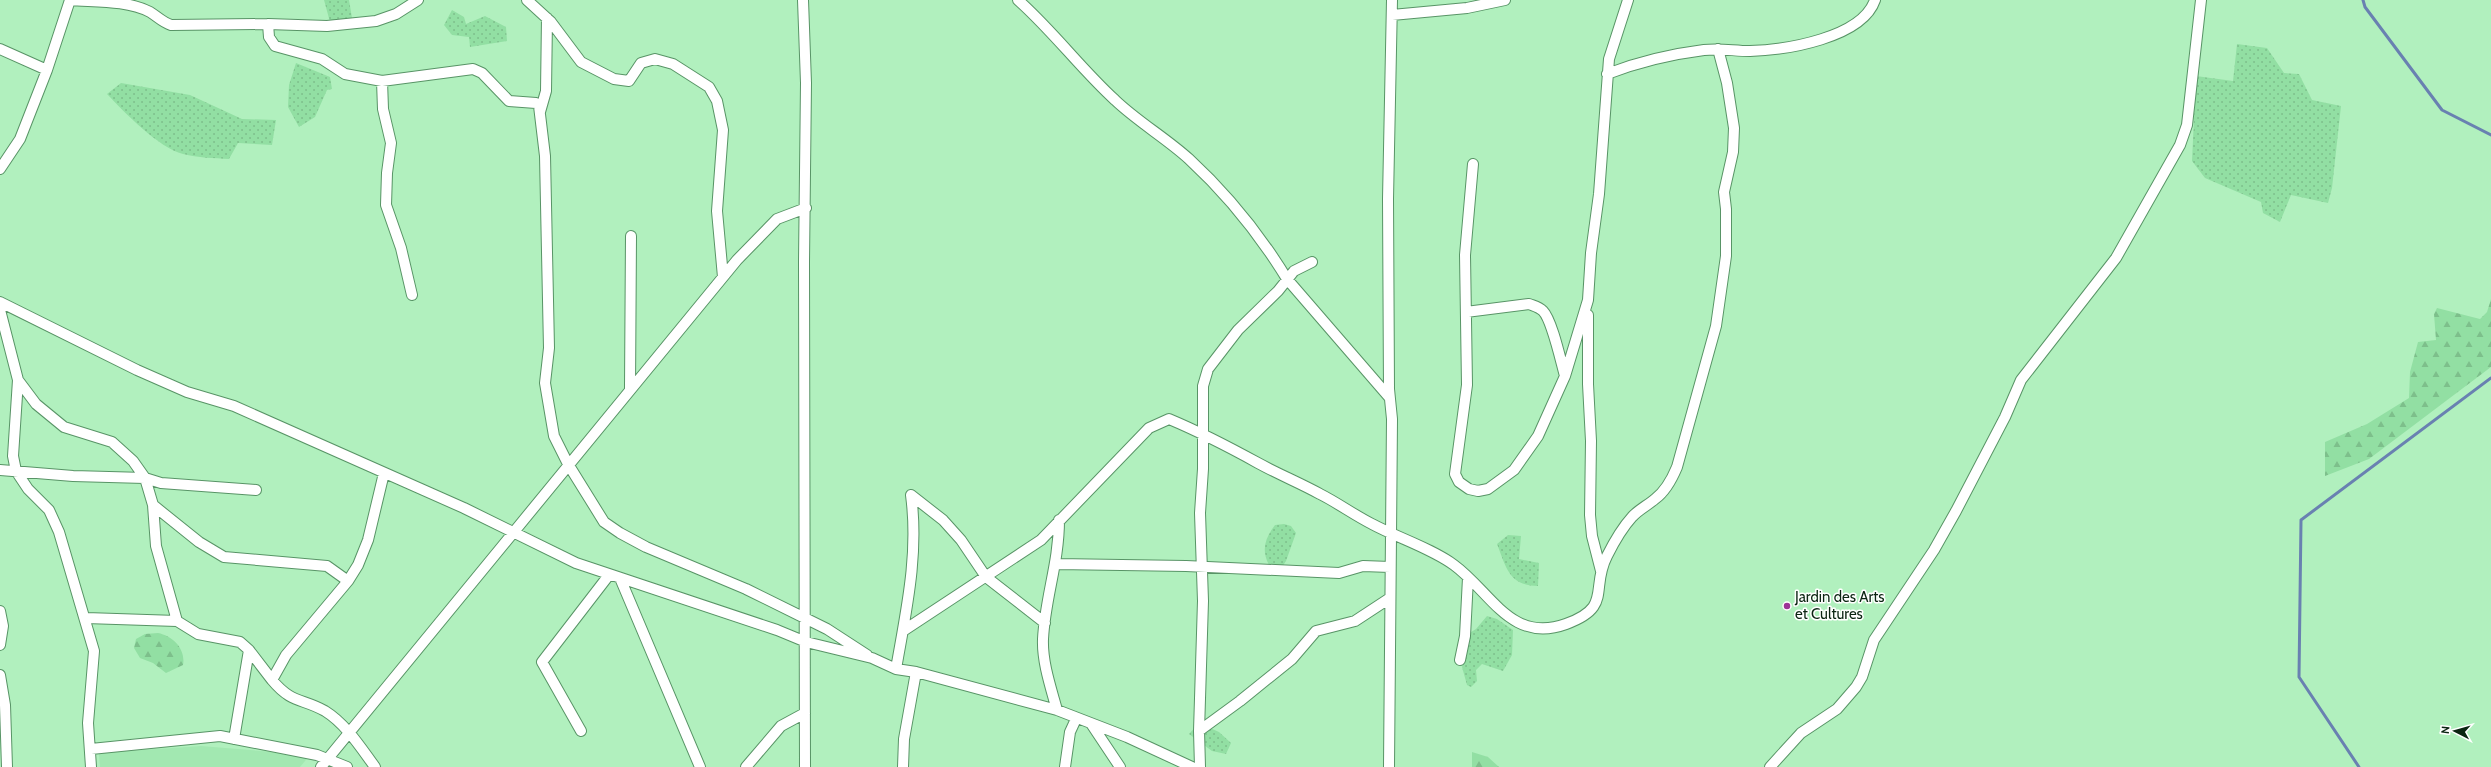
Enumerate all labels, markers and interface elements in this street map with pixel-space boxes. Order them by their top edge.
place label: Jardin des Arts et Cultures [1794,588,1885,623]
marker: Jardin des Arts et Cultures [1782,601,1792,611]
north arrow [2435,711,2475,751]
text: N [2438,725,2452,735]

